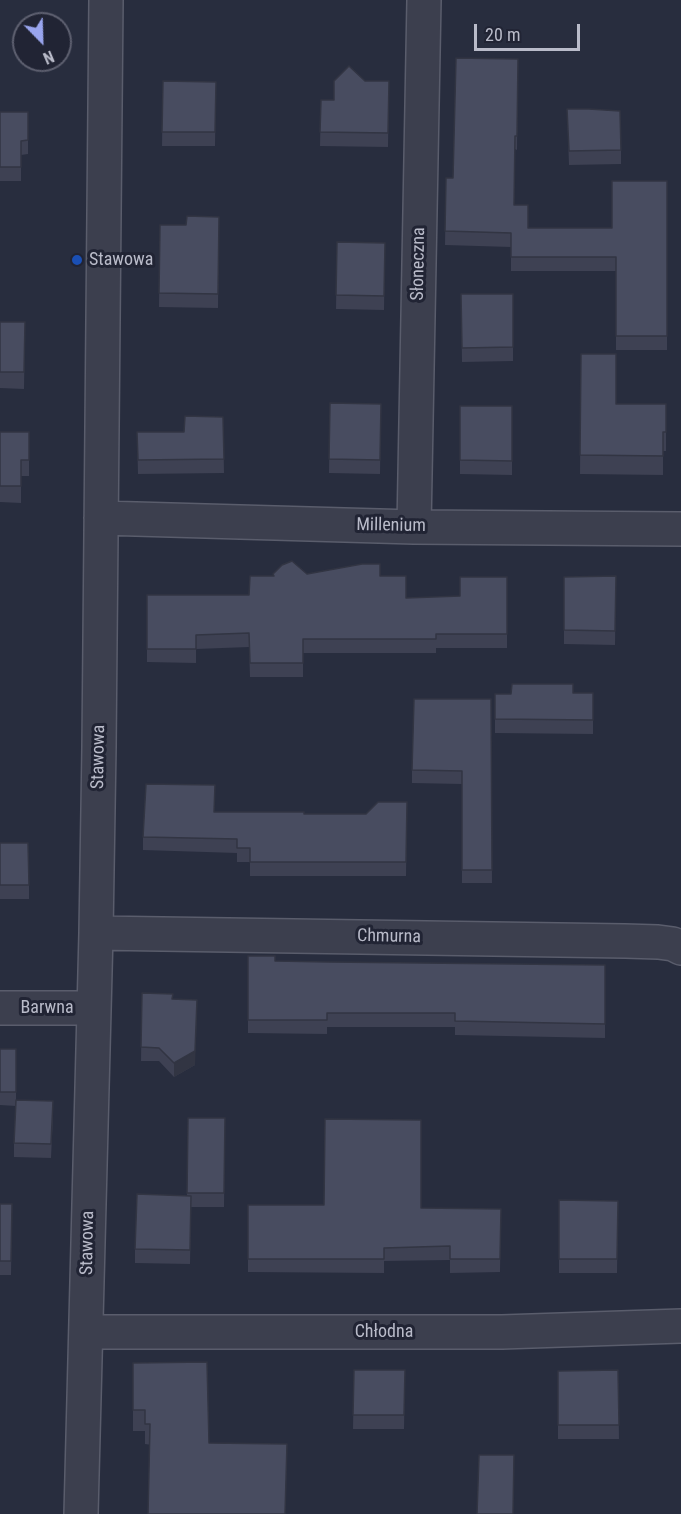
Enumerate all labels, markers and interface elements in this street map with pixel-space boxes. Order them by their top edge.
north arrow [12,12,72,72]
scale bar [477,12,584,50]
text: 20 m [485,24,520,45]
text: N [40,47,57,68]
street label: Słoneczna [408,227,430,301]
place label: Stawowa [89,249,153,271]
marker: Stawowa [70,253,84,267]
street label: Millenium [356,515,426,537]
street label: Stawowa [88,725,110,789]
street label: Chmurna [357,926,421,948]
street label: Barwna [20,997,74,1019]
street label: Stawowa [77,1211,99,1275]
street label: Chłodna [355,1321,413,1343]

